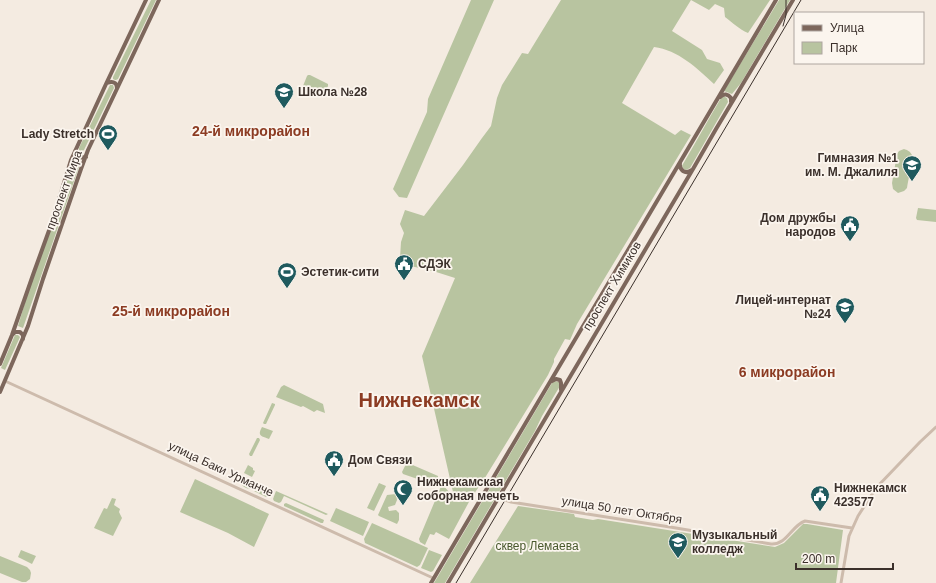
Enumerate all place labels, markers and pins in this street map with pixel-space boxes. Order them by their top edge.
school or university icon: Школа №28 [273,81,295,109]
place label: Школа №28 [298,85,368,99]
sports icon: Lady Stretch [97,123,119,151]
place label: Lady Stretch [21,127,94,141]
place label: Гимназия №1 им. М. Джалиля [805,151,898,179]
school or university icon: Гимназия №1 им. М. Джалиля [901,154,923,182]
place label: Дом дружбы народов [760,211,836,239]
public building icon: Дом дружбы народов [839,214,861,242]
public building icon: СДЭК [393,253,415,281]
place label: СДЭК [418,257,452,271]
sports icon: Эстетик-сити [276,261,298,289]
place label: Эстетик-сити [301,265,379,279]
place label: Лицей-интернат №24 [735,293,831,321]
school or university icon: Лицей-интернат №24 [834,296,856,324]
public building icon: Дом Связи [323,449,345,477]
place label: Дом Связи [348,453,412,467]
place label: Нижнекамская соборная мечеть [417,475,519,503]
mosque icon: Нижнекамская соборная мечеть [392,478,414,506]
place label: Нижнекамск 423577 [834,481,908,509]
public building icon: Нижнекамск 423577 [809,484,831,512]
place label: Музыкальный колледж [692,528,777,556]
school or university icon: Музыкальный колледж [667,531,689,559]

